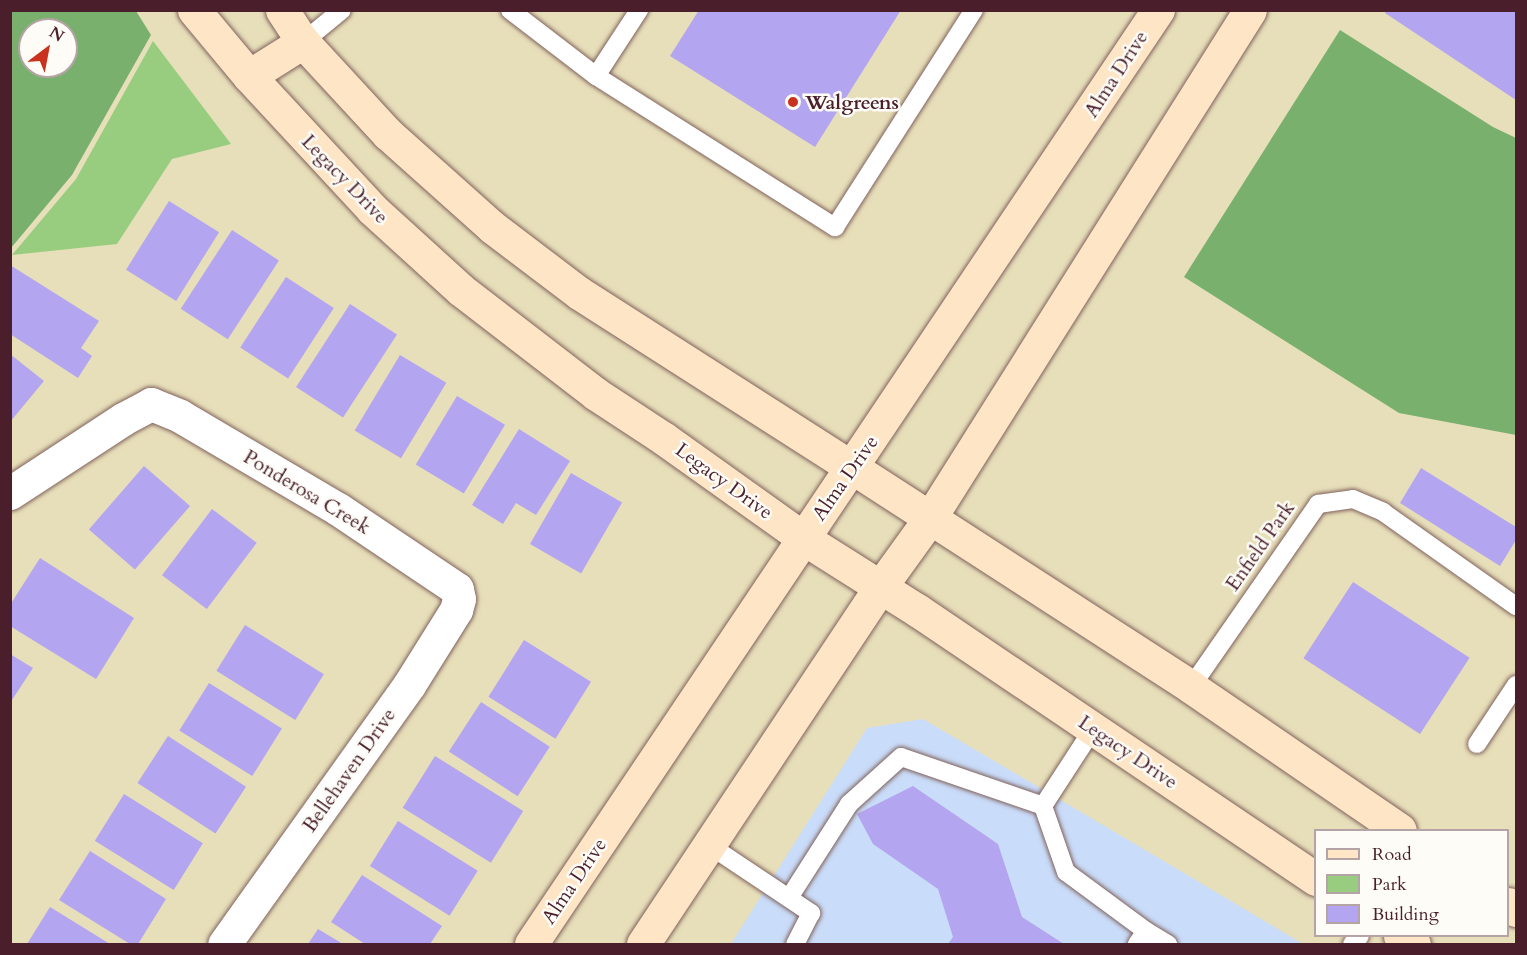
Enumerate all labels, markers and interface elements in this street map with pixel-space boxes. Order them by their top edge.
north arrow [18,18,78,78]
text: N [45,21,68,47]
street label: Alma Drive [1079,26,1153,122]
place label: Walgreens [805,90,899,114]
marker: Walgreens [786,95,800,109]
street label: Legacy Drive [297,129,393,229]
street label: Alma Drive [807,431,883,525]
street label: Legacy Drive [671,438,777,524]
street label: Ponderosa Creek [239,445,375,539]
street label: Enfield Park [1220,497,1300,595]
street label: Bellehaven Drive [297,703,401,837]
street label: Legacy Drive [1074,710,1182,794]
legend [1314,829,1509,937]
street label: Alma Drive [536,833,612,929]
text: Road [1372,842,1412,867]
text: Park [1372,872,1407,897]
text: Building [1372,902,1439,927]

